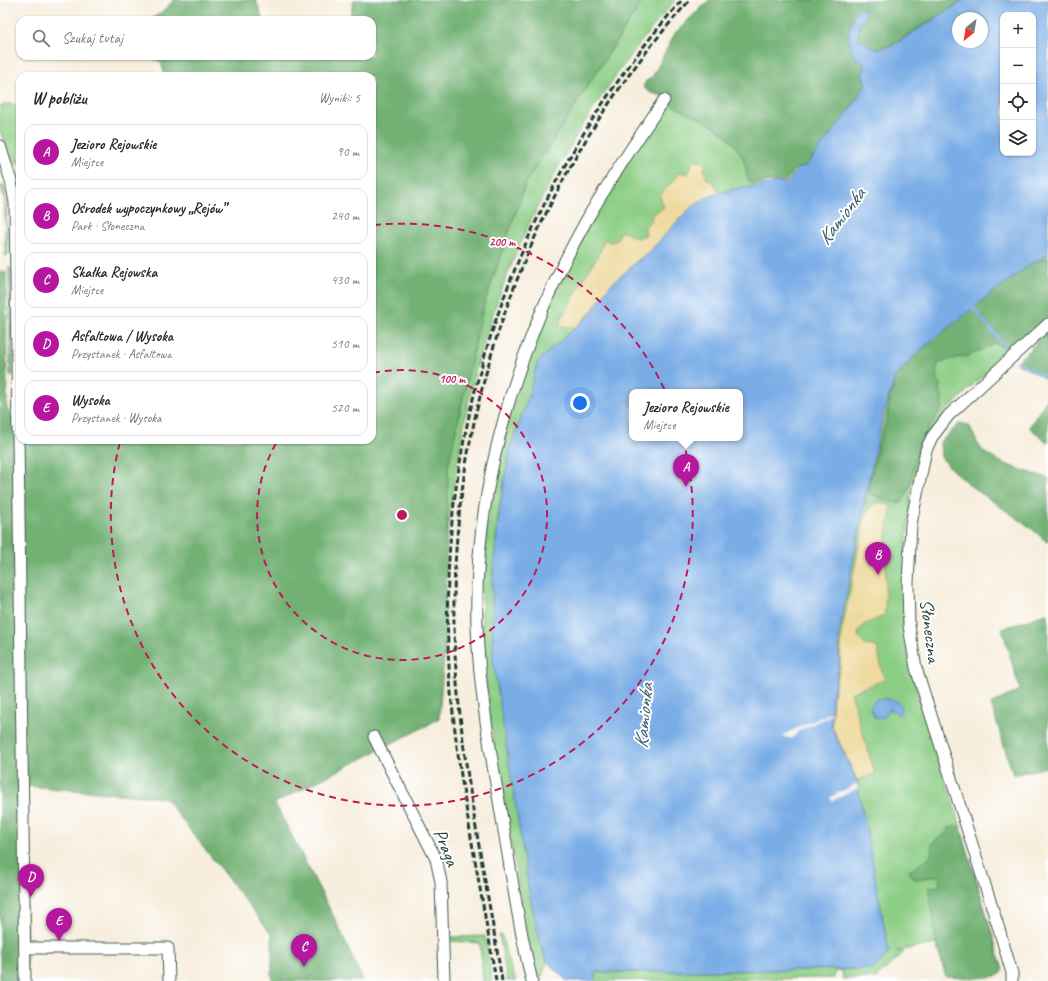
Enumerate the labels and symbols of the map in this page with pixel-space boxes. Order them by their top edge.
north arrow [952,12,988,48]
water label: Kamionka [812,181,872,250]
text: 200 m [489,234,516,250]
text: 100 m [439,371,466,387]
your location [570,393,590,413]
pin: A [673,454,699,487]
centre of rings [395,508,409,522]
pin: B [865,542,891,575]
street label: Słoneczna [914,598,946,667]
water label: Kamionka [628,680,659,749]
street label: Praga [428,825,465,871]
pin: D [18,864,44,897]
pin: E [46,908,72,941]
pin: C [291,934,317,967]

